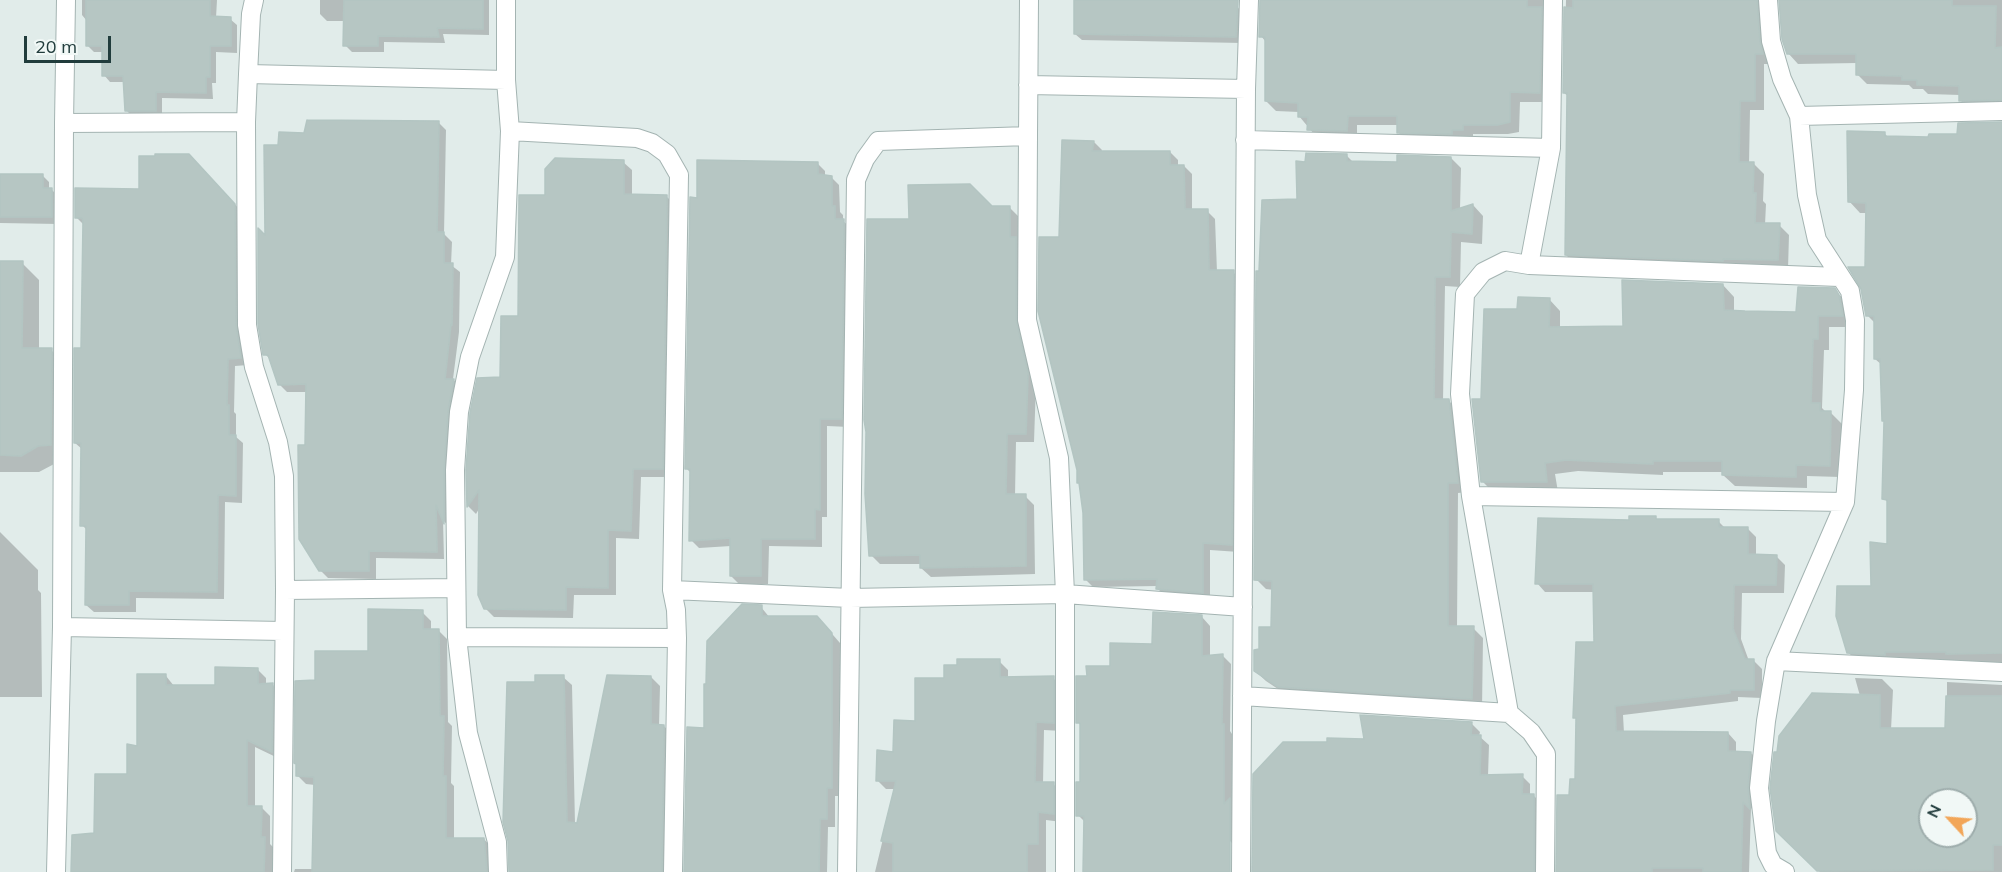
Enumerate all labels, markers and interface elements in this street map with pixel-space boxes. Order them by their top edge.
scale bar [27,24,114,62]
text: 20 m [35,35,77,58]
north arrow [1918,788,1978,848]
text: N [1922,801,1945,821]

